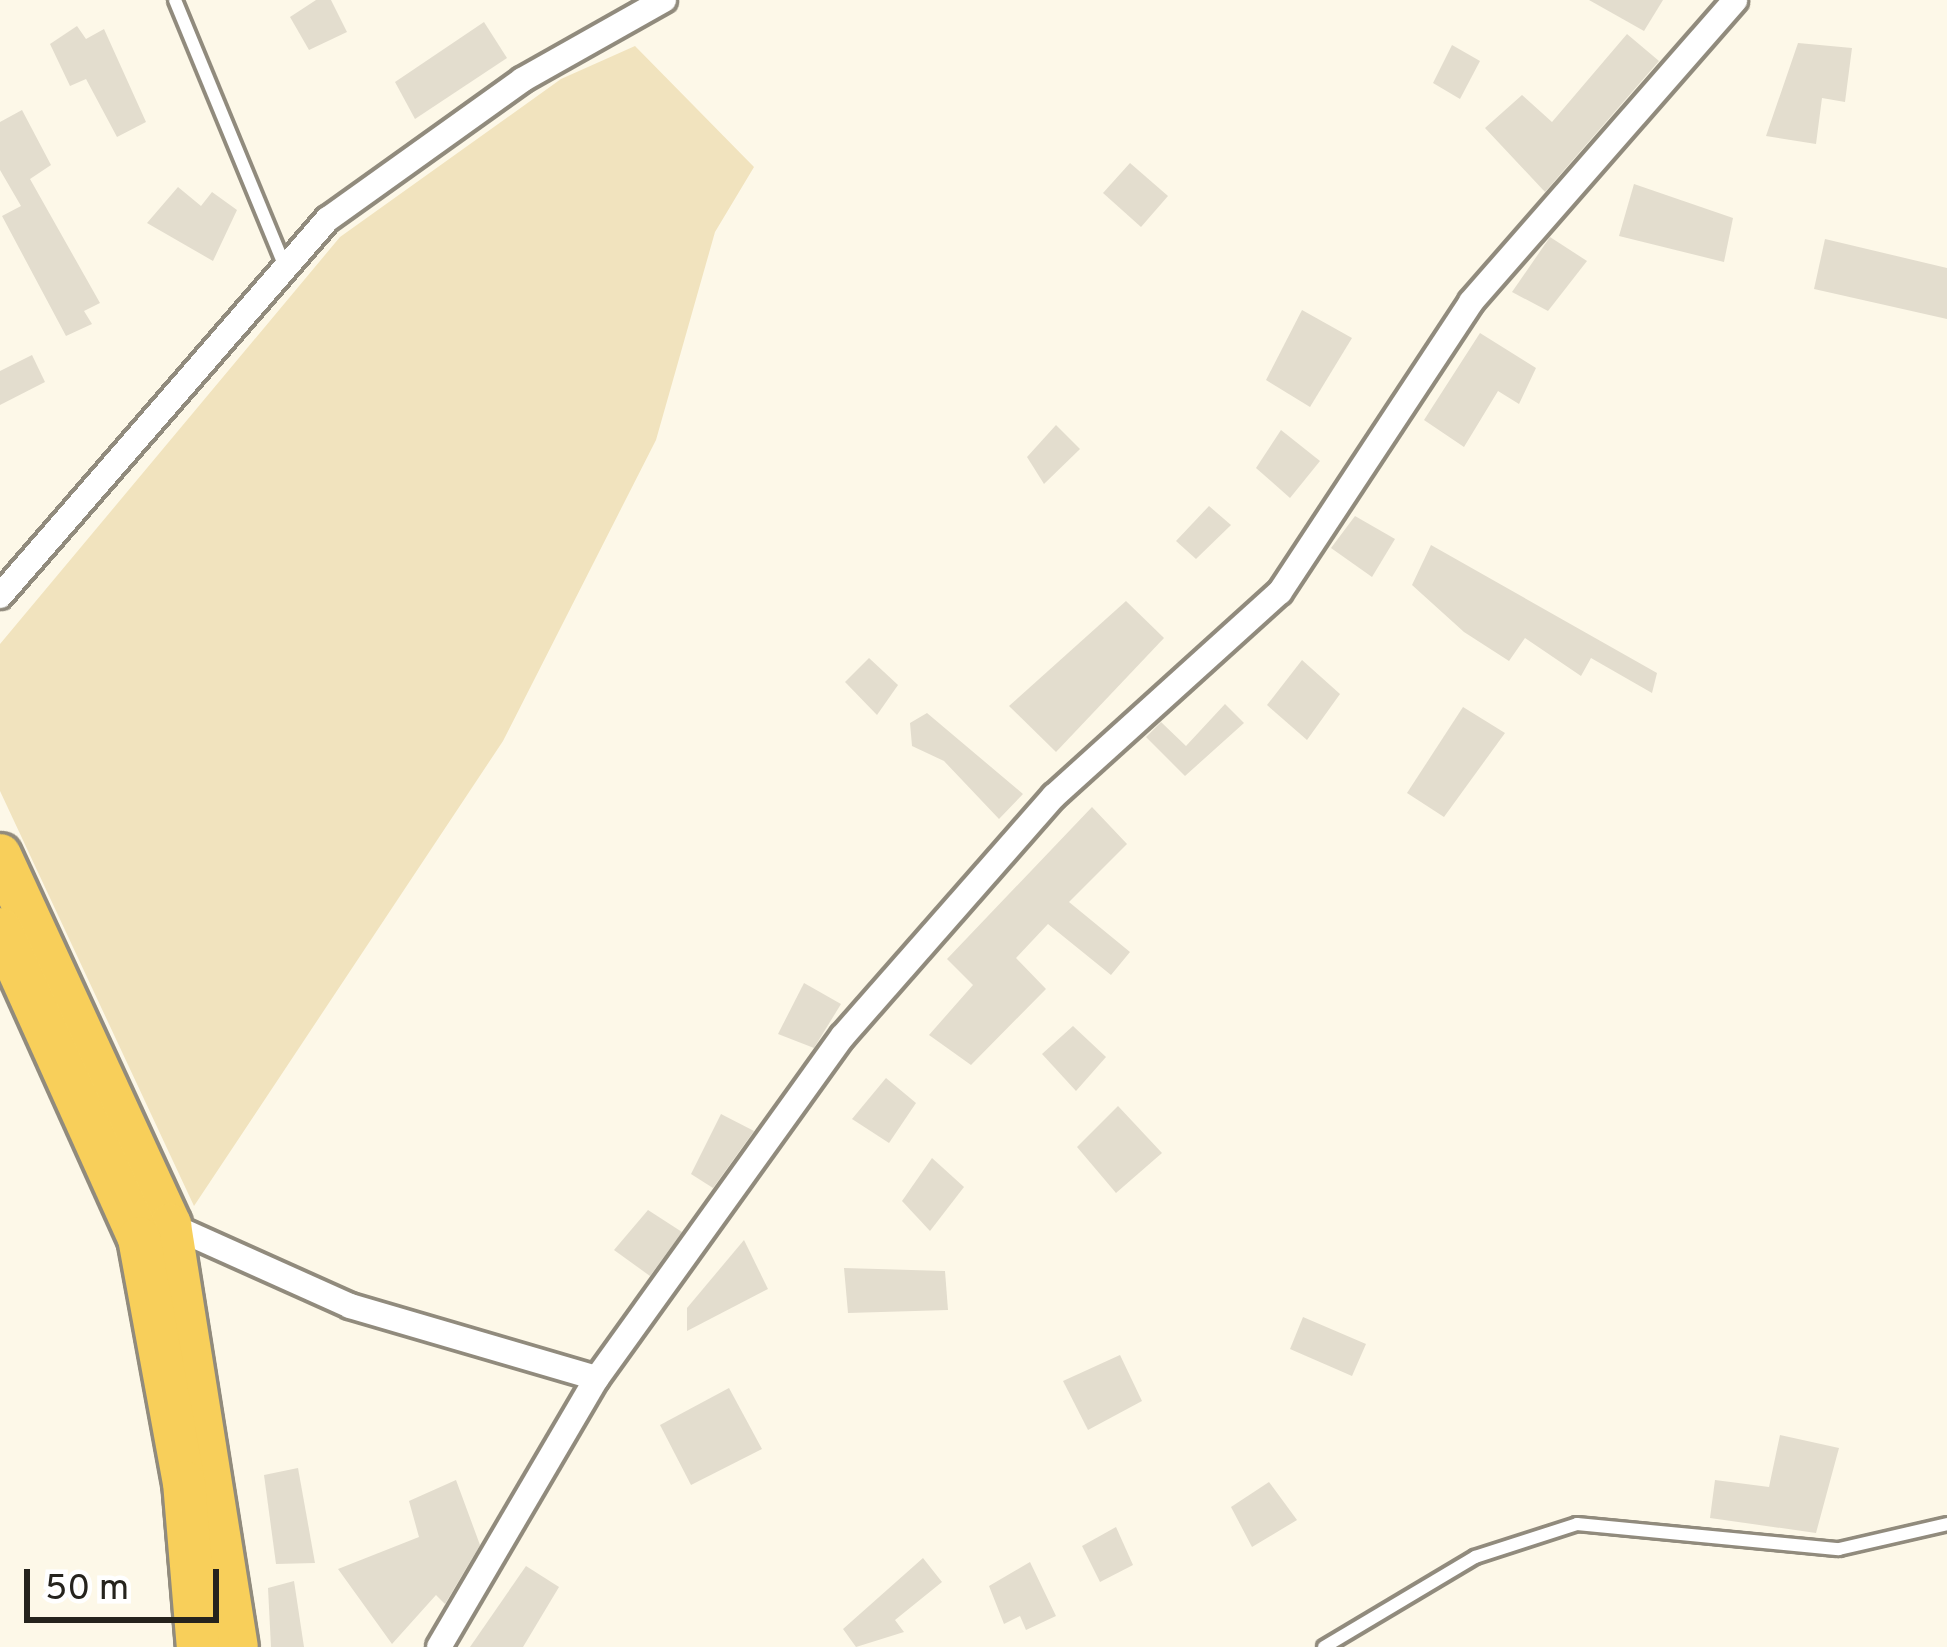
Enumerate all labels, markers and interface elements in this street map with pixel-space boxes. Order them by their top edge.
scale bar [30,1545,225,1619]
text: 50 m [45,1567,129,1613]

